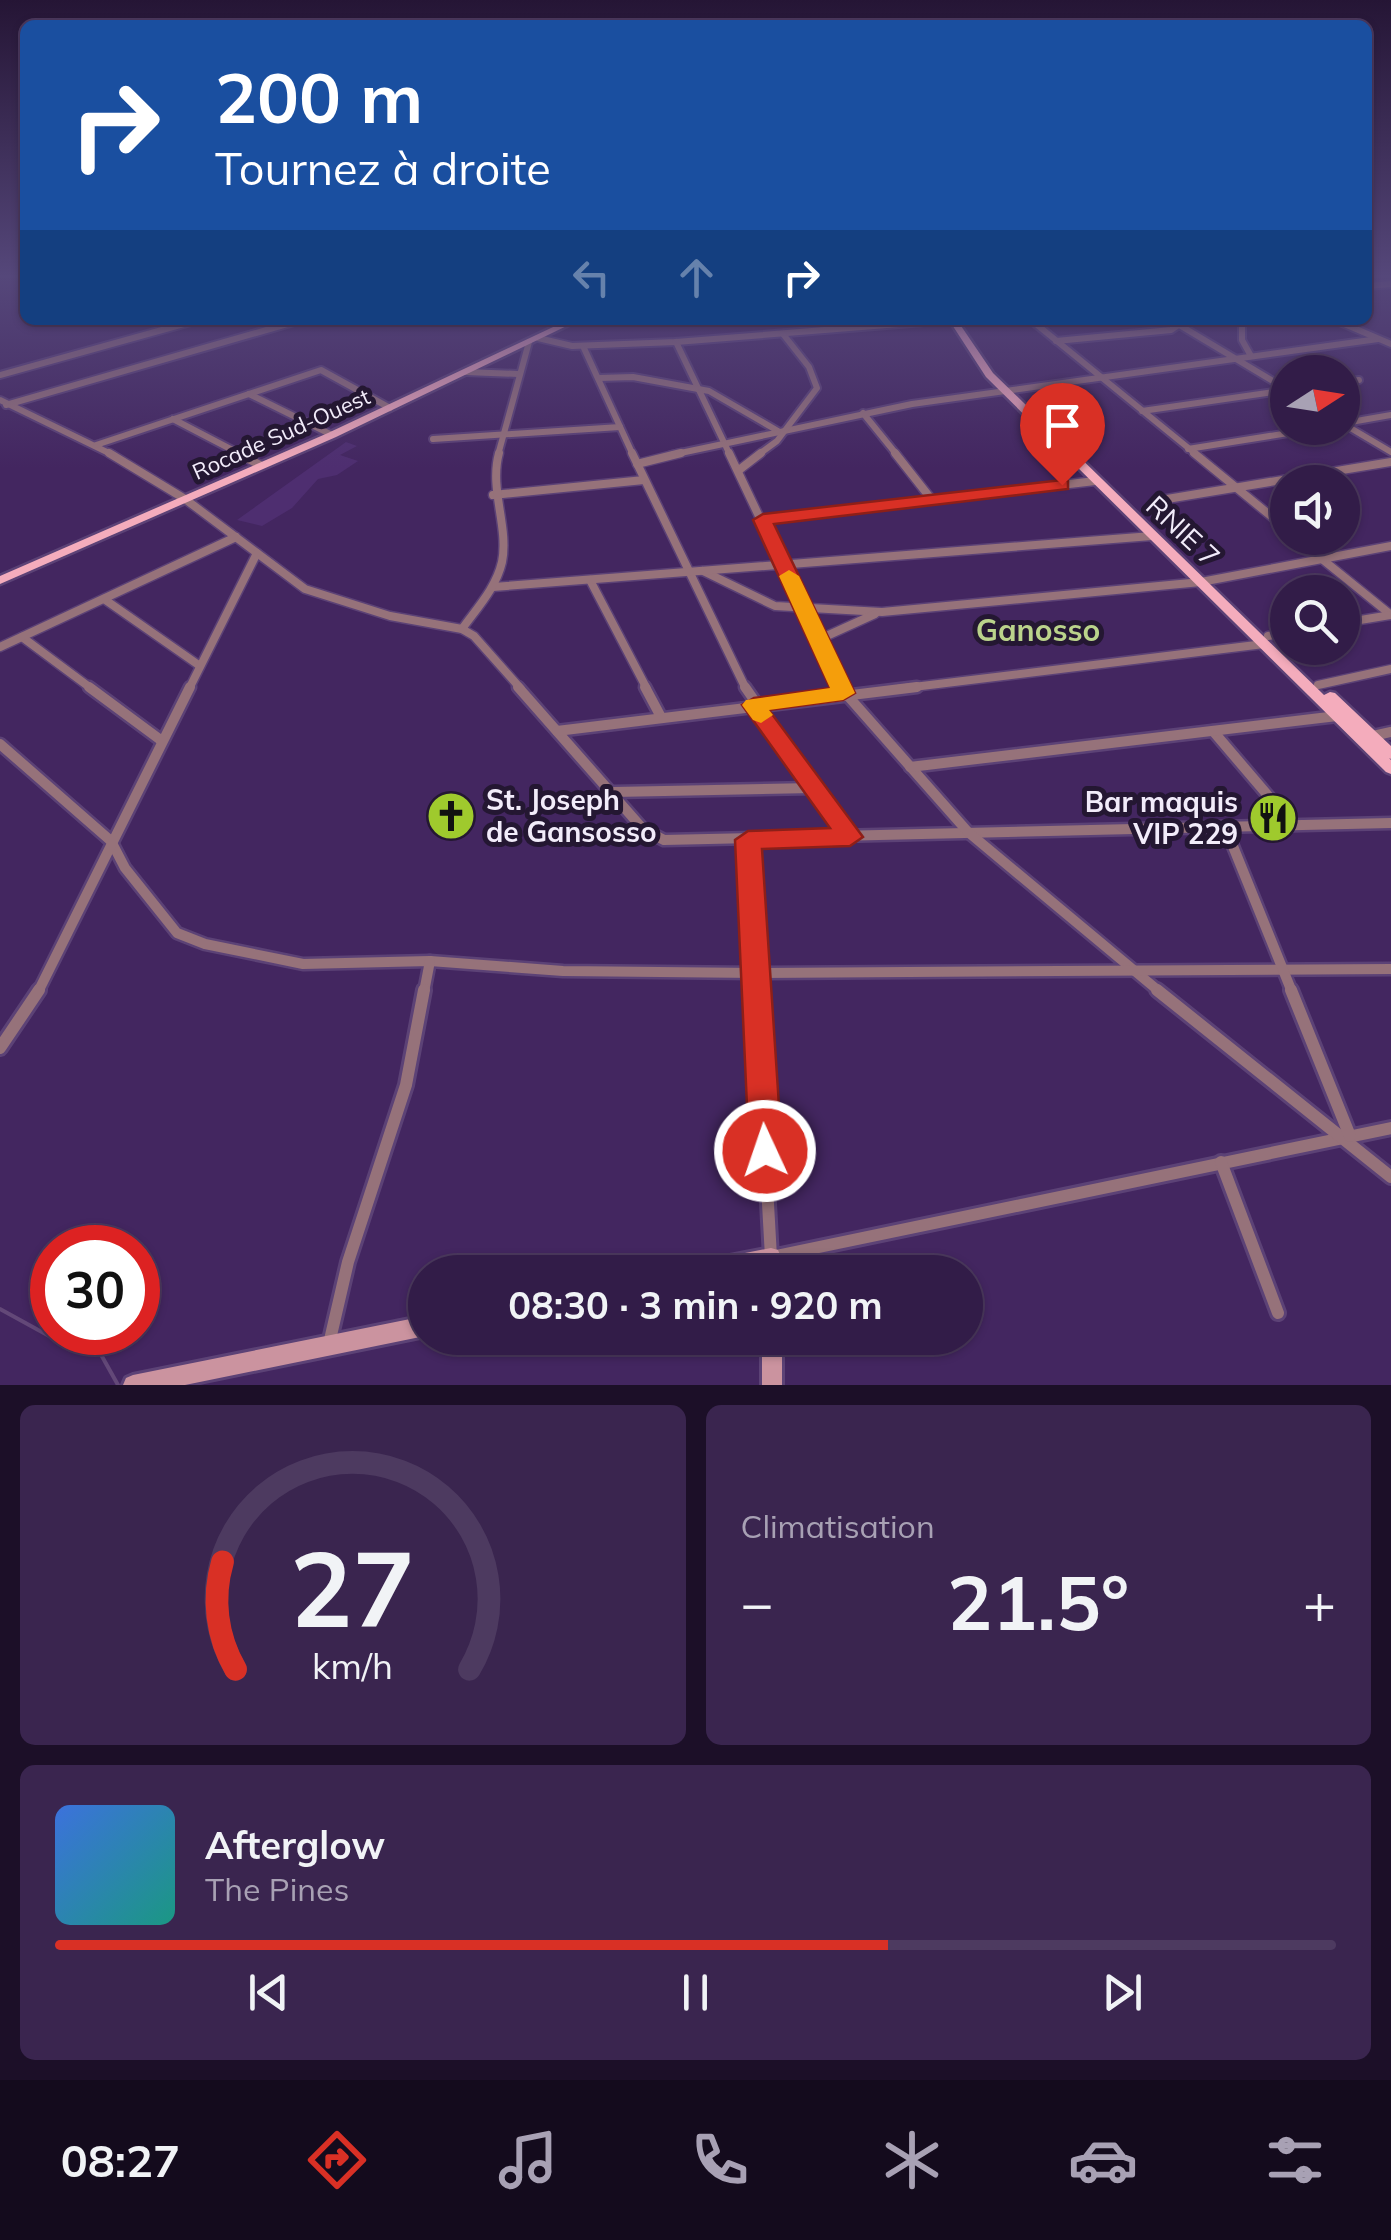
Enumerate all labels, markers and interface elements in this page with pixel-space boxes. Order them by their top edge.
text: 200 m [215,53,423,141]
icon: right [50,60,180,190]
text: Tournez à droite [215,140,551,196]
icon: left [564,250,619,305]
icon: ahead [669,250,724,305]
icon: right [774,250,829,305]
north arrow [1270,355,1360,445]
map controls [1270,355,1360,665]
street label: Rocade Sud-Ouest [188,382,374,486]
pin [1020,383,1105,486]
icon: arrive [1035,398,1090,453]
button: sound [1270,465,1360,555]
street label: RNIE 7 [1139,488,1228,573]
button: search [1270,575,1360,665]
district label: Ganosso [976,611,1100,649]
place label: St. Joseph de Gansosso [486,782,657,849]
place label: Bar maquis VIP 229 [1085,784,1238,851]
church icon: St. Joseph de Gansosso [425,790,477,842]
restaurant icon: Bar maquis VIP 229 [1247,792,1299,844]
position arrow [713,1099,817,1203]
speed limit sign: 30 [30,1225,160,1355]
text: 08:30 · 3 min · 920 m [508,1281,883,1329]
text: Climatisation [741,1506,935,1546]
text: 27 [290,1522,415,1653]
text: 21.5° [947,1555,1129,1649]
text: − [741,1568,774,1637]
text: + [1303,1568,1336,1637]
text: km/h [312,1643,393,1688]
text: Afterglow [205,1821,385,1869]
text: The Pines [205,1869,349,1909]
icon: previous [241,1965,296,2020]
icon: pause [668,1965,723,2020]
icon: next [1095,1965,1150,2020]
icon: directions [302,2125,372,2195]
icon: music [493,2125,563,2195]
icon: phone [685,2125,755,2195]
icon: climate [877,2125,947,2195]
icon: car [1068,2125,1138,2195]
icon: filters [1260,2125,1330,2195]
text: 08:27 [61,2132,180,2188]

